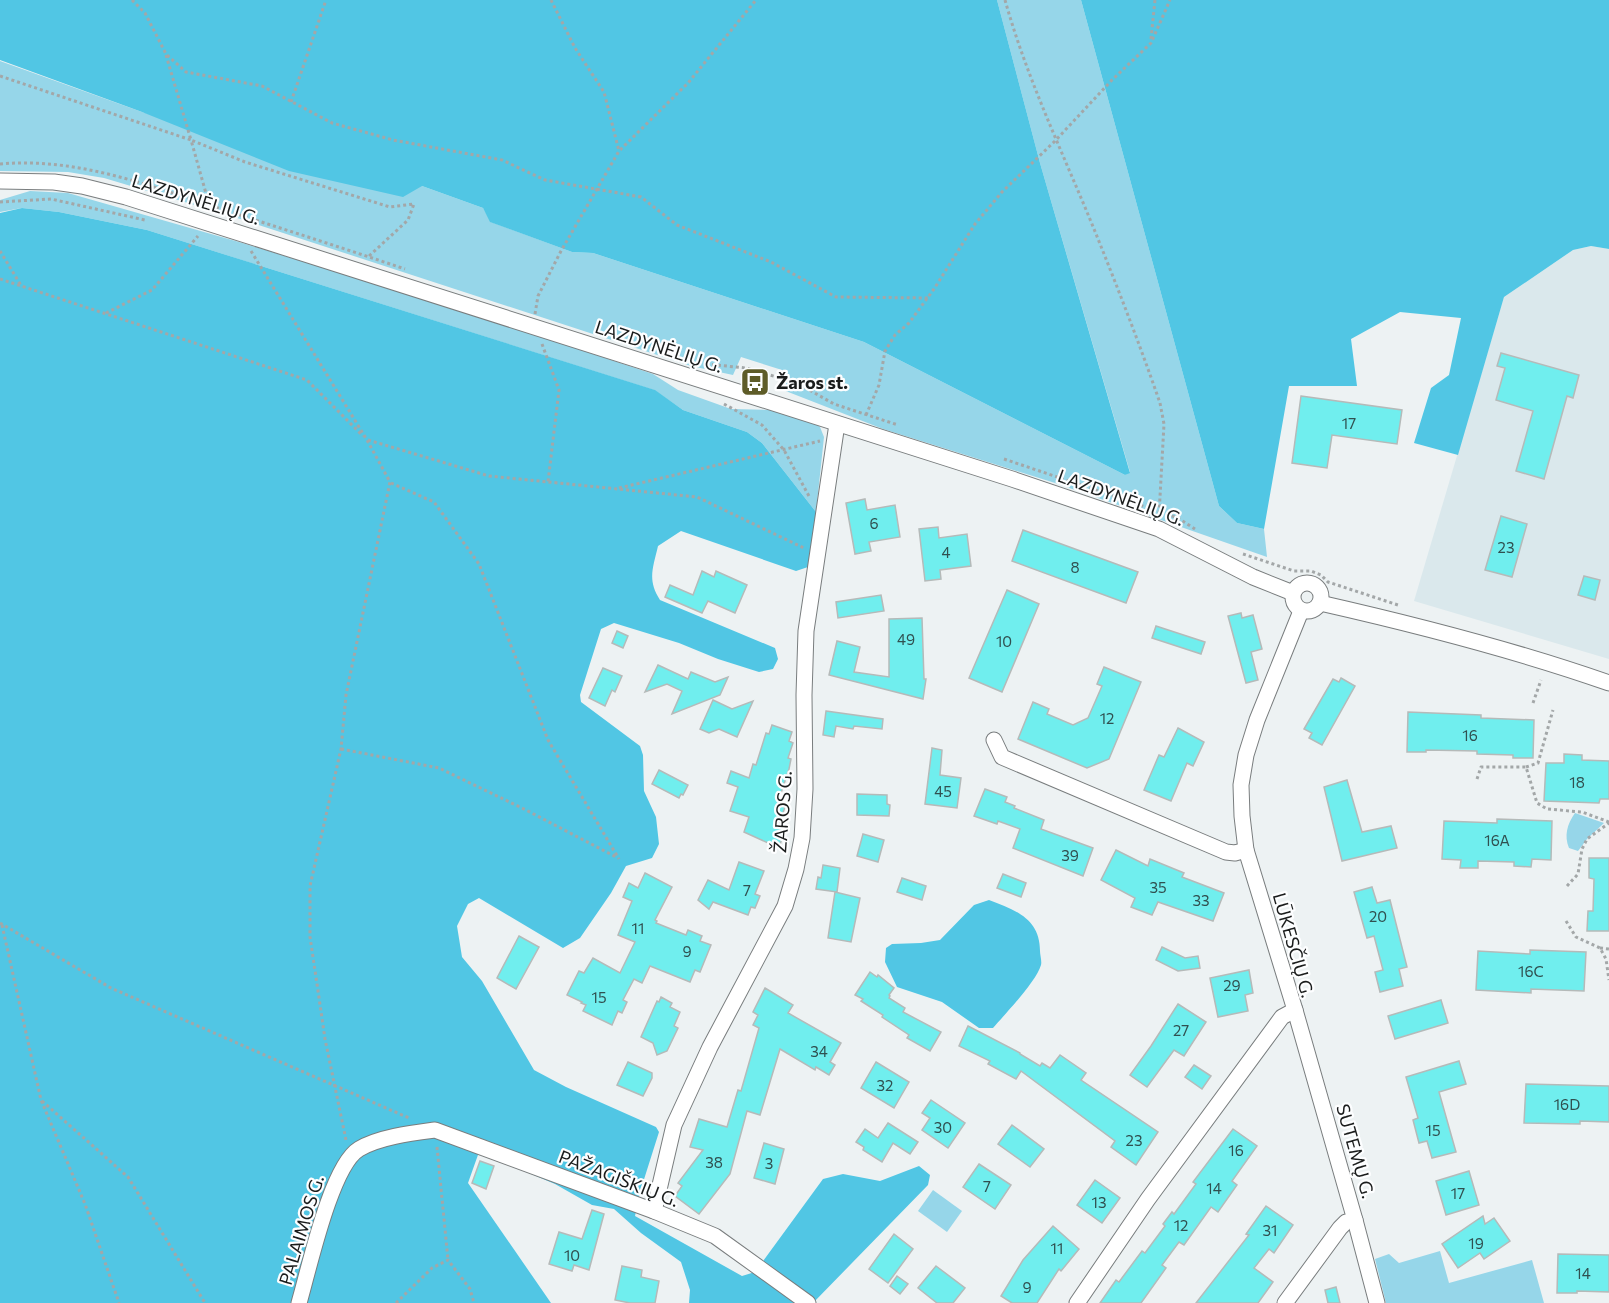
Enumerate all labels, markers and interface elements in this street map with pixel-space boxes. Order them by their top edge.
street label: LAZDYNĖLIŲ G. [129,169,263,229]
street label: LAZDYNĖLIŲ G. [592,315,726,377]
bus stop icon: Žaros st. [739,366,771,398]
place label: Žaros st. [776,371,848,393]
house number: 17 [1342,414,1356,432]
street label: LAZDYNĖLIŲ G. [1055,464,1187,530]
house number: 6 [869,514,879,532]
house number: 23 [1498,538,1514,556]
house number: 4 [942,543,951,561]
house number: 8 [1070,558,1080,576]
house number: 49 [897,630,915,648]
house number: 10 [996,632,1012,650]
house number: 12 [1100,709,1114,727]
house number: 16 [1462,726,1478,744]
street label: ŽAROS G. [768,770,796,854]
house number: 18 [1569,773,1585,791]
house number: 45 [934,782,952,800]
house number: 16A [1484,831,1510,849]
house number: 39 [1061,846,1079,864]
house number: 35 [1149,878,1167,896]
house number: 7 [743,881,751,899]
street label: LŪKESČIŲ G. [1269,890,1319,1000]
house number: 33 [1192,891,1210,909]
house number: 20 [1369,907,1387,925]
house number: 11 [632,919,644,937]
house number: 9 [682,942,692,960]
house number: 16C [1518,962,1544,980]
house number: 29 [1223,976,1241,994]
house number: 15 [591,988,607,1006]
house number: 27 [1173,1021,1189,1039]
house number: 34 [810,1042,828,1060]
house number: 32 [877,1076,893,1094]
house number: 16D [1554,1095,1580,1113]
street label: SUTEMŲ G. [1332,1101,1380,1201]
house number: 30 [934,1118,952,1136]
house number: 15 [1425,1121,1441,1139]
house number: 23 [1126,1131,1142,1149]
house number: 16 [1228,1141,1244,1159]
street label: PAŽAGIŠKIŲ G. [556,1145,682,1211]
house number: 38 [705,1153,723,1171]
house number: 3 [765,1154,773,1172]
street label: PALAIMOS G. [274,1172,328,1288]
house number: 7 [983,1177,991,1195]
house number: 14 [1206,1179,1222,1197]
house number: 17 [1451,1184,1465,1202]
house number: 13 [1092,1193,1106,1211]
house number: 12 [1174,1216,1188,1234]
house number: 31 [1263,1221,1277,1239]
house number: 19 [1468,1234,1484,1252]
house number: 11 [1051,1239,1063,1257]
house number: 10 [564,1246,580,1264]
house number: 14 [1575,1264,1591,1282]
house number: 9 [1022,1278,1032,1296]

